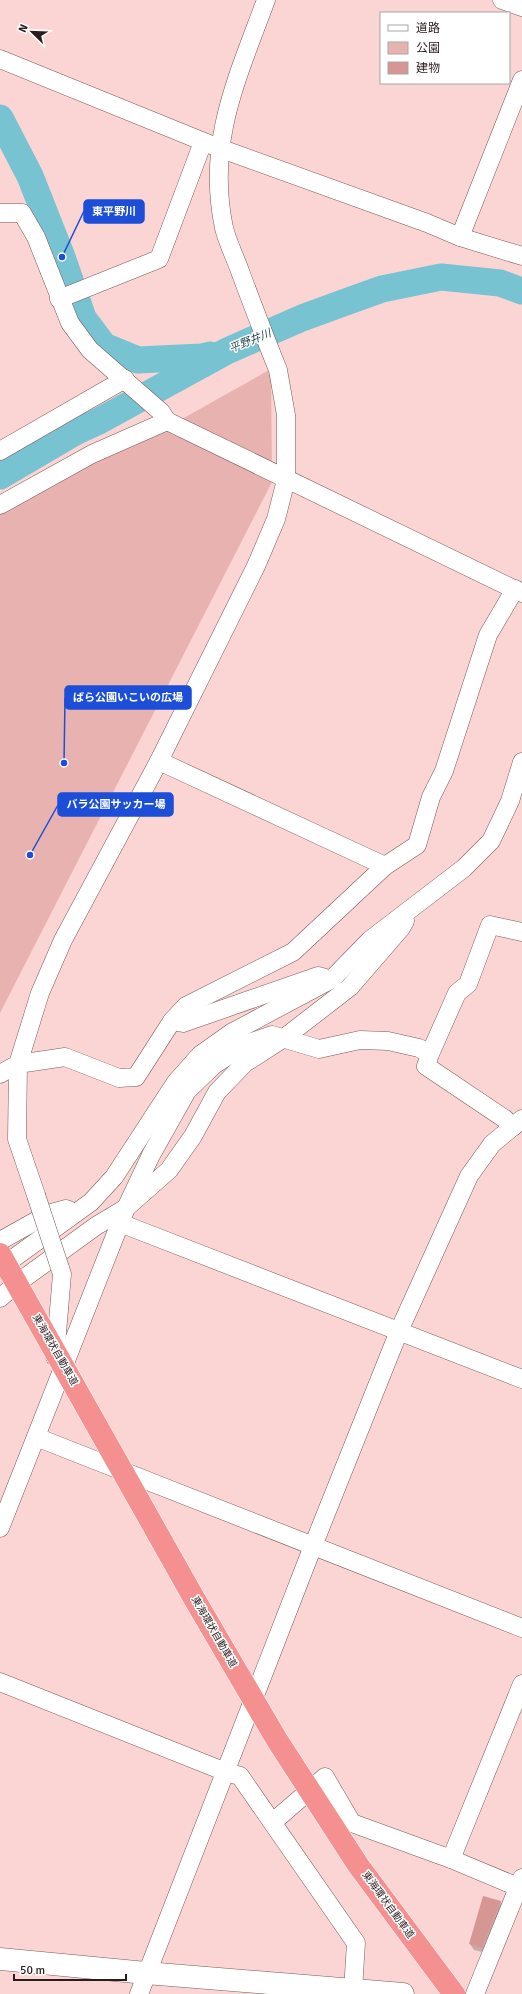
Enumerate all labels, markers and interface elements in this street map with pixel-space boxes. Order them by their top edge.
north arrow [12,12,52,52]
legend [380,12,510,84]
text: 道路 [416,21,440,36]
text: N [16,22,31,34]
text: 公園 [416,41,440,56]
text: 建物 [416,61,440,76]
callout: 東平野川 [84,200,144,223]
text: 東平野川 [92,205,136,218]
water label: 平野井川 [227,326,274,355]
callout: ばら公園いこいの広場 [65,686,191,709]
text: ばら公園いこいの広場 [73,691,183,704]
callout: バラ公園サッカー場 [58,793,173,816]
text: バラ公園サッカー場 [67,798,166,811]
street label: 東海環状自動車道 [30,1312,80,1388]
street label: 東海環状自動車道 [189,1594,239,1670]
street label: 東海環状自動車道 [360,1869,416,1941]
scale bar [14,1956,126,1982]
text: 50 m [20,1963,45,1978]

